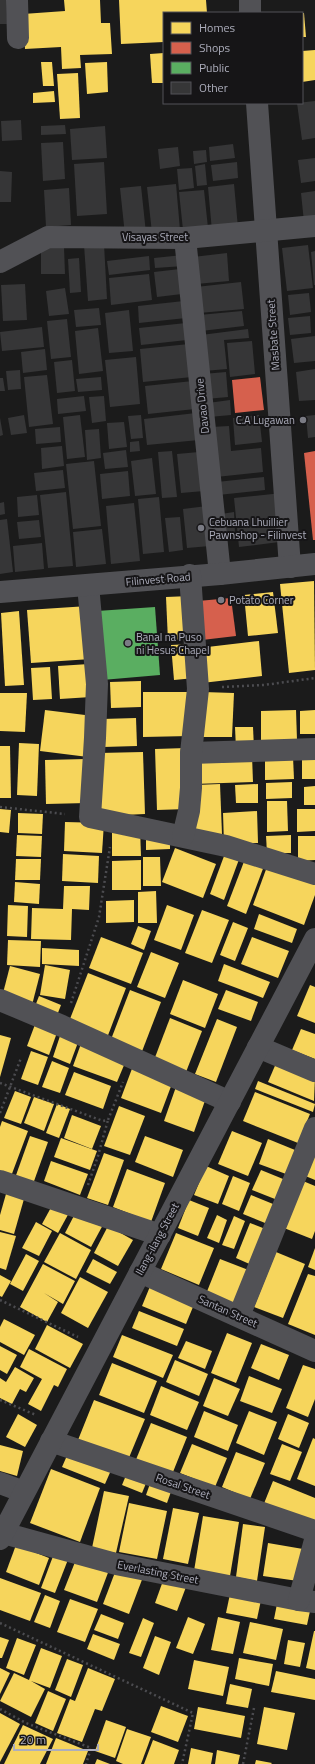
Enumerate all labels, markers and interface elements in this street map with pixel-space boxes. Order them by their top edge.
legend [163,12,303,104]
text: Homes [199,18,235,37]
text: Shops [199,38,231,57]
text: Public [199,58,229,77]
text: Other [199,78,228,97]
street label: Visayas Street [122,229,188,245]
street label: Masbate Street [263,299,283,371]
street label: Davao Drive [191,377,213,434]
place label: C.A Lugawan [236,412,295,428]
marker: C.A Lugawan [298,415,308,425]
place label: Cebuana Lhuillier Pawnshop - Filinvest [209,514,306,543]
marker: Cebuana Lhuillier Pawnshop - Filinvest [196,523,206,533]
street label: Filinvest Road [125,568,191,590]
place label: Potato Corner [229,592,294,608]
marker: Potato Corner [216,595,226,605]
place label: Banal na Puso ni Hesus Chapel [136,629,209,658]
marker: Banal na Puso ni Hesus Chapel [123,638,133,648]
street label: Ilang-ilang Street [131,1200,183,1278]
street label: Santan Street [196,1291,260,1331]
street label: Rosal Street [154,1469,212,1503]
street label: Everlasting Street [116,1556,200,1588]
scale bar [14,1726,98,1752]
text: 20 m [20,1730,46,1749]

